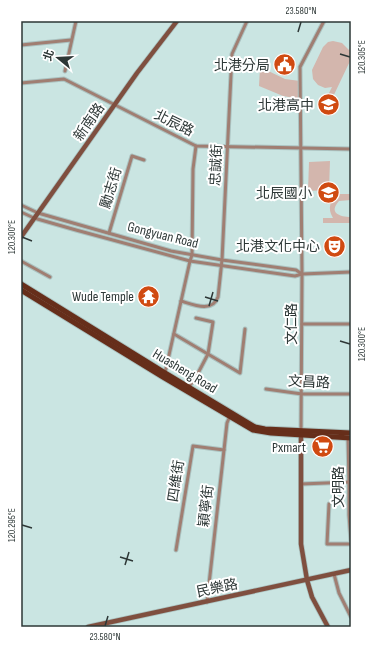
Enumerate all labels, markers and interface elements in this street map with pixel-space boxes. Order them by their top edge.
text: 23.580°N [285,5,317,17]
north arrow [38,38,78,78]
text: 120.305°E [356,40,368,74]
text: 北 [41,48,57,62]
public building icon: 北港分局 [272,52,298,78]
place label: 北港分局 [214,57,270,74]
school or university icon: 北港高中 [316,92,342,118]
place label: 北港高中 [258,97,314,114]
street label: 新南路 [70,100,108,144]
street label: 北辰路 [151,106,197,140]
street label: 忠誠街 [206,144,226,186]
street label: 勵志街 [97,165,125,211]
school or university icon: 北辰國小 [315,180,341,206]
place label: 北辰國小 [256,185,312,202]
street label: Gongyuan Road [126,218,200,252]
text: 120.300°E [6,220,18,254]
theatre icon: 北港文化中心 [322,233,348,259]
place label: 北港文化中心 [236,238,320,255]
temple icon: Wude Temple [136,283,162,309]
place label: Wude Temple [72,288,134,305]
street label: 文仁路 [283,303,300,345]
text: 120.300°E [356,327,368,361]
street label: Huasheng Road [150,345,220,397]
street label: 文昌路 [288,372,330,392]
supermarket icon: Pxmart [309,434,335,460]
place label: Pxmart [272,439,306,456]
street label: 四維街 [164,459,188,503]
street label: 文明路 [330,466,347,508]
street label: 穎寧街 [195,484,217,528]
text: 120.295°E [6,508,18,542]
street label: 民樂路 [195,575,239,601]
text: 23.580°N [89,631,121,643]

